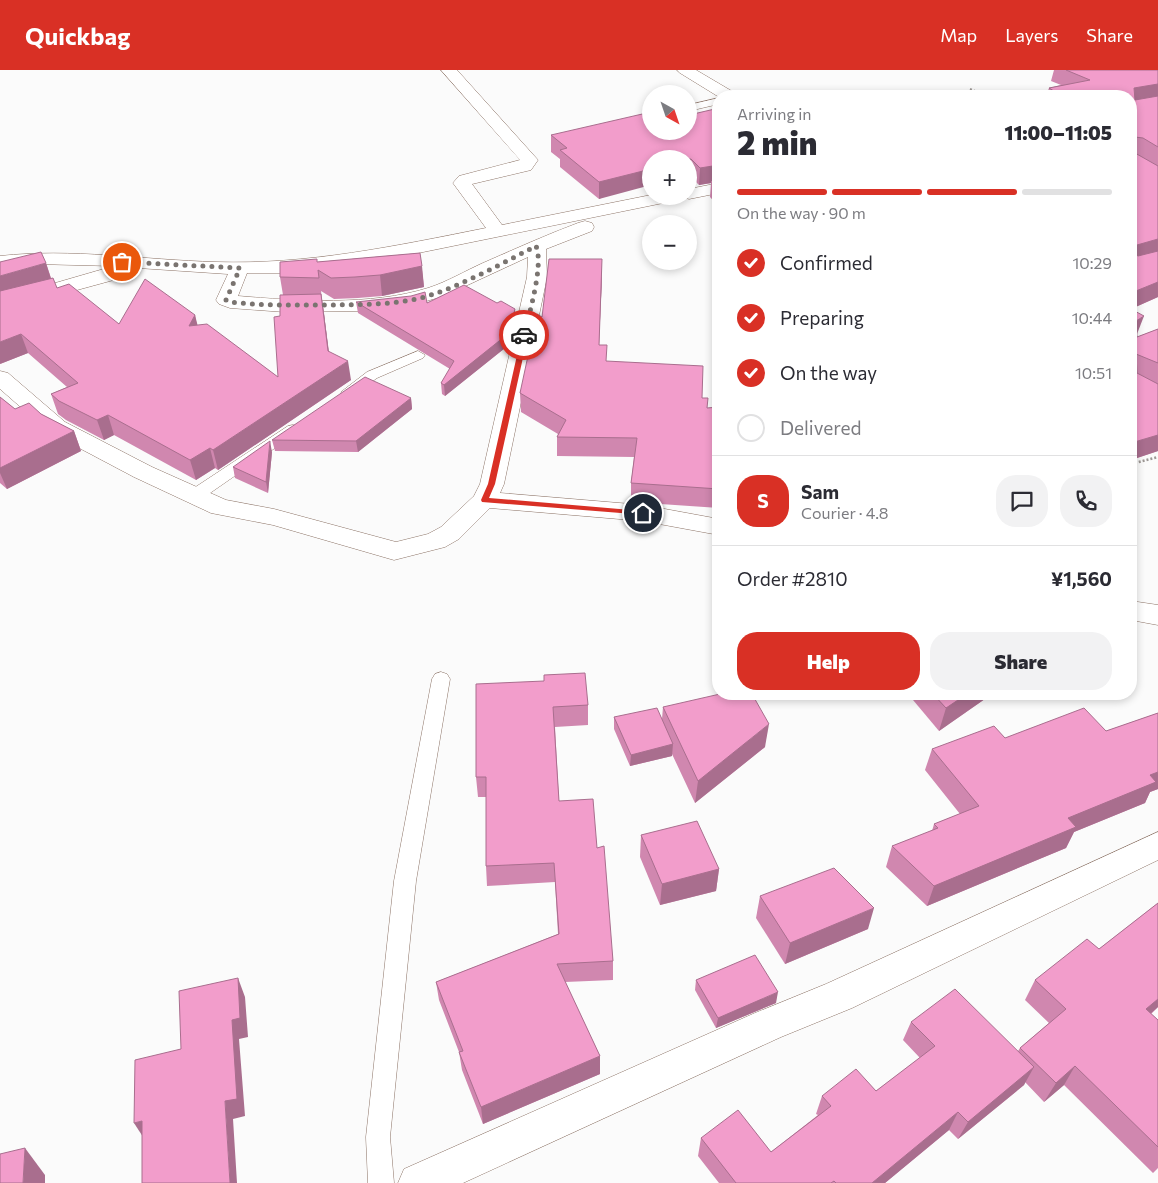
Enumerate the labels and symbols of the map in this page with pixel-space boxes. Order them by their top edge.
north arrow [642,85,698,140]
pin [101,241,143,283]
courier [499,310,549,360]
pin [622,492,664,534]

